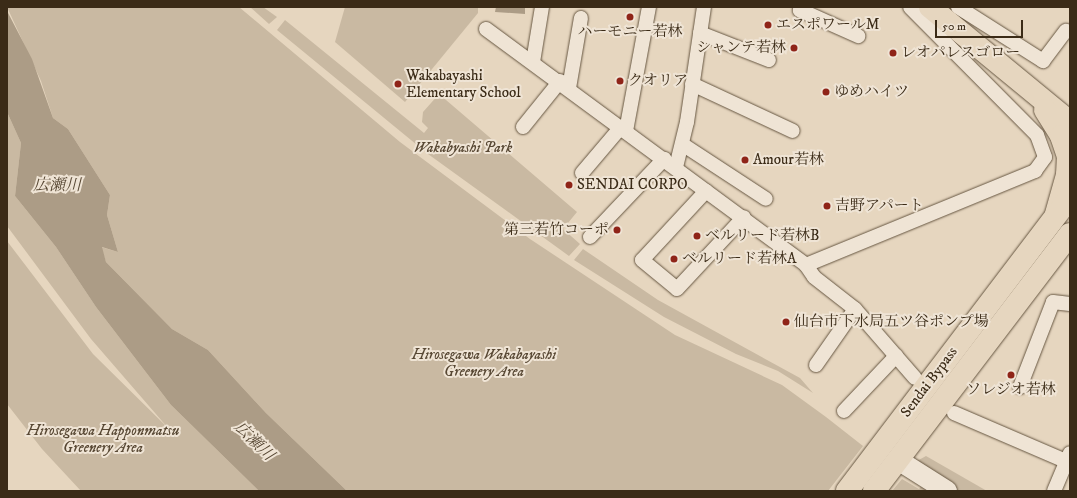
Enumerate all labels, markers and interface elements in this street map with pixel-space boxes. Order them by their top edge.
marker: ハーモニー若林 [625,12,635,22]
scale bar [937,12,1025,38]
place label: エスポワールM [776,16,880,34]
text: 50 m [942,19,966,34]
marker: エスポワールM [763,20,773,30]
place label: ハーモニー若林 [578,23,682,41]
place label: シャンテ若林 [696,39,786,57]
marker: シャンテ若林 [789,43,799,53]
place label: レオパレスゴロー [901,44,1021,62]
marker: レオパレスゴロー [888,48,898,58]
place label: Wakabayashi Elementary School [406,66,521,101]
place label: クオリア [628,72,688,90]
marker: クオリア [615,76,625,86]
marker: Wakabayashi Elementary School [393,79,403,89]
place label: ゆめハイツ [834,83,909,101]
marker: ゆめハイツ [821,87,831,97]
park label: Wakabyashi Park [414,139,512,157]
place label: Amour若林 [753,151,824,169]
marker: Amour若林 [740,155,750,165]
water label: 広瀬川 [33,175,81,195]
place label: SENDAI CORPO [577,176,688,194]
marker: SENDAI CORPO [564,180,574,190]
place label: 吉野アパート [835,197,925,215]
marker: 吉野アパート [822,201,832,211]
place label: 第三若竹コーポ [504,221,609,239]
marker: 第三若竹コーポ [612,225,622,235]
place label: ベルリード若林B [705,227,819,245]
marker: ベルリード若林B [692,231,702,241]
place label: ベルリード若林A [682,250,797,268]
marker: ベルリード若林A [669,254,679,264]
place label: 仙台市下水局五ツ谷ポンプ場 [794,313,989,331]
marker: 仙台市下水局五ツ谷ポンプ場 [781,317,791,327]
street label: Sendai Bypass [897,343,961,421]
park label: Hirosegawa Wakabayashi Greenery Area [412,345,556,380]
marker: ソレジオ若林 [1006,370,1016,380]
place label: ソレジオ若林 [966,381,1056,399]
water label: 広瀬川 [230,417,278,465]
park label: Hirosegawa Happonmatsu Greenery Area [27,421,179,456]

